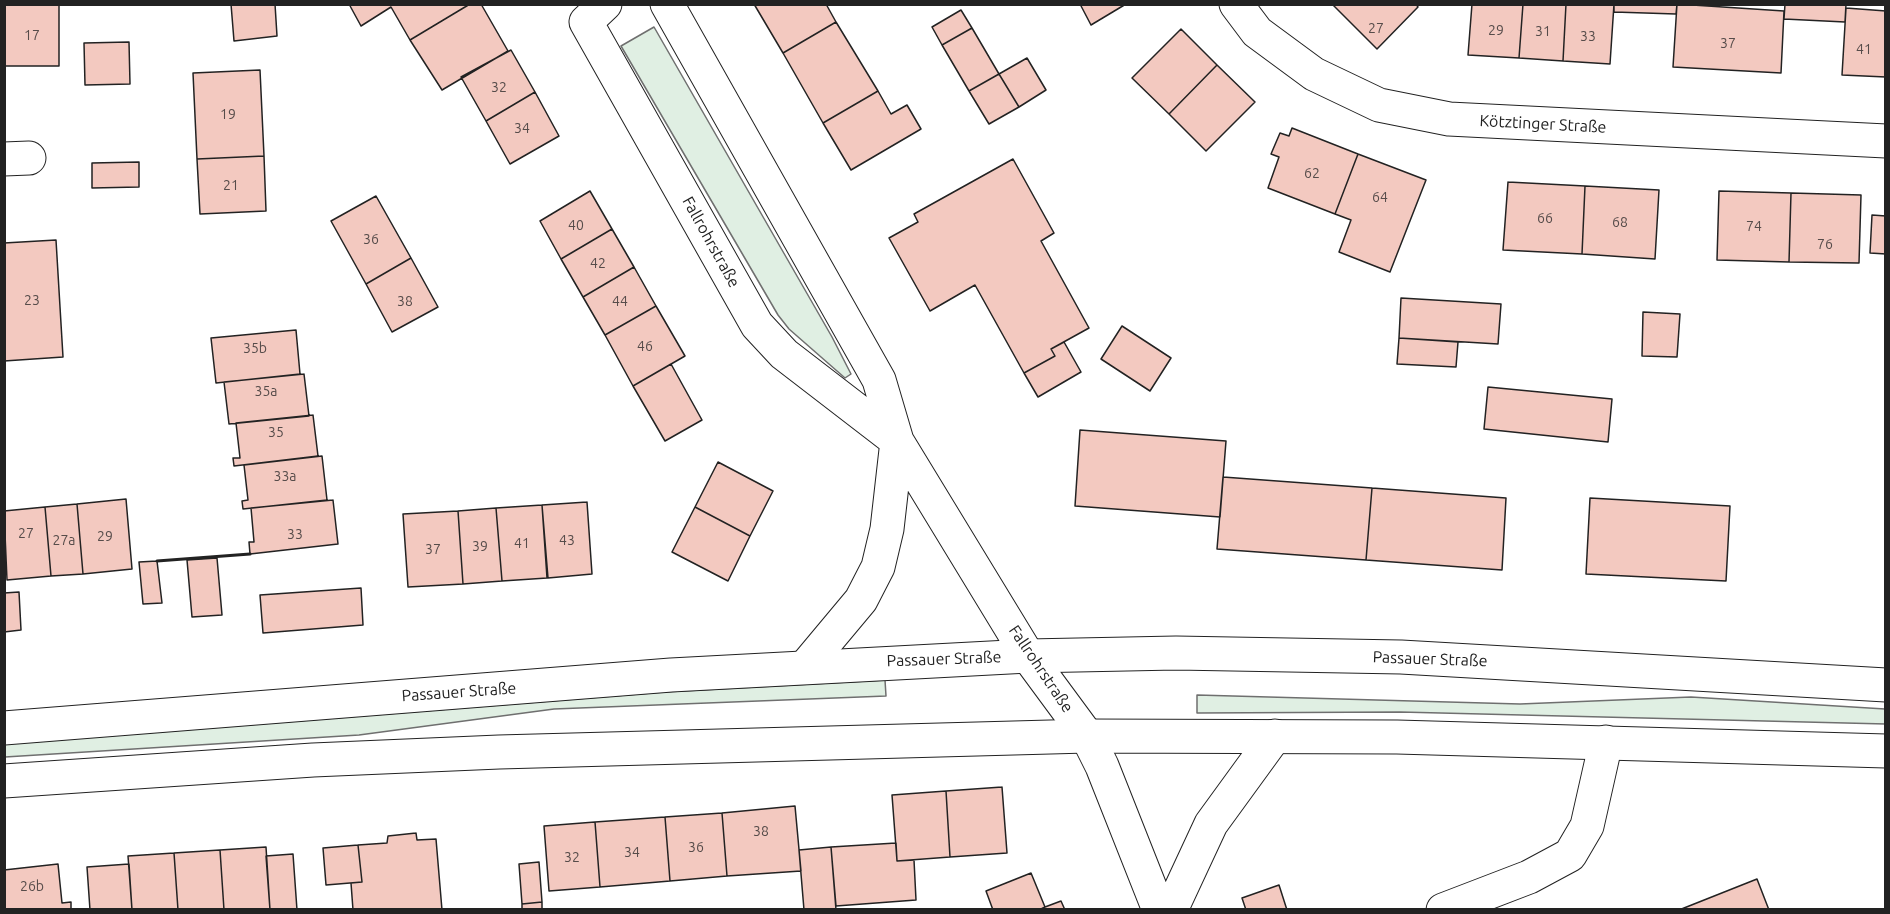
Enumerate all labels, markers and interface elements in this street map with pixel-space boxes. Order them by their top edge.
house number: 27 [1368,20,1384,36]
house number: 29 [1488,22,1504,38]
house number: 31 [1535,23,1551,39]
house number: 17 [24,27,40,43]
house number: 33 [1580,28,1596,44]
house number: 37 [1720,35,1736,51]
house number: 41 [1856,41,1872,57]
house number: 32 [491,79,507,95]
house number: 19 [220,106,236,122]
street label: Kötztinger Straße [1479,111,1607,137]
house number: 34 [514,120,530,136]
house number: 62 [1304,165,1320,181]
house number: 21 [223,177,239,193]
house number: 64 [1372,189,1388,205]
street label: Fallrohrstraße [678,193,744,291]
house number: 66 [1537,210,1553,226]
house number: 68 [1612,214,1628,230]
house number: 40 [568,217,584,233]
house number: 74 [1746,218,1762,234]
house number: 36 [363,231,379,247]
house number: 76 [1817,236,1833,252]
house number: 42 [590,255,606,271]
house number: 23 [24,292,40,308]
house number: 38 [397,293,413,309]
house number: 44 [612,293,628,309]
house number: 46 [637,338,653,354]
house number: 35b [243,340,267,356]
house number: 35a [255,383,277,399]
house number: 35 [268,424,284,440]
house number: 33a [274,468,296,484]
house number: 27 [18,525,34,541]
house number: 33 [287,526,303,542]
house number: 29 [97,528,113,544]
house number: 27a [53,532,75,548]
house number: 43 [559,532,575,548]
house number: 41 [514,535,530,551]
house number: 39 [472,538,488,554]
house number: 37 [425,541,441,557]
street label: Fallrohrstraße [1005,622,1077,716]
street label: Passauer Straße [886,647,1002,671]
street label: Passauer Straße [1372,647,1488,671]
street label: Passauer Straße [401,678,517,706]
house number: 38 [753,823,769,839]
house number: 36 [688,839,704,855]
house number: 34 [624,844,640,860]
house number: 32 [564,849,580,865]
house number: 26b [20,878,44,894]

